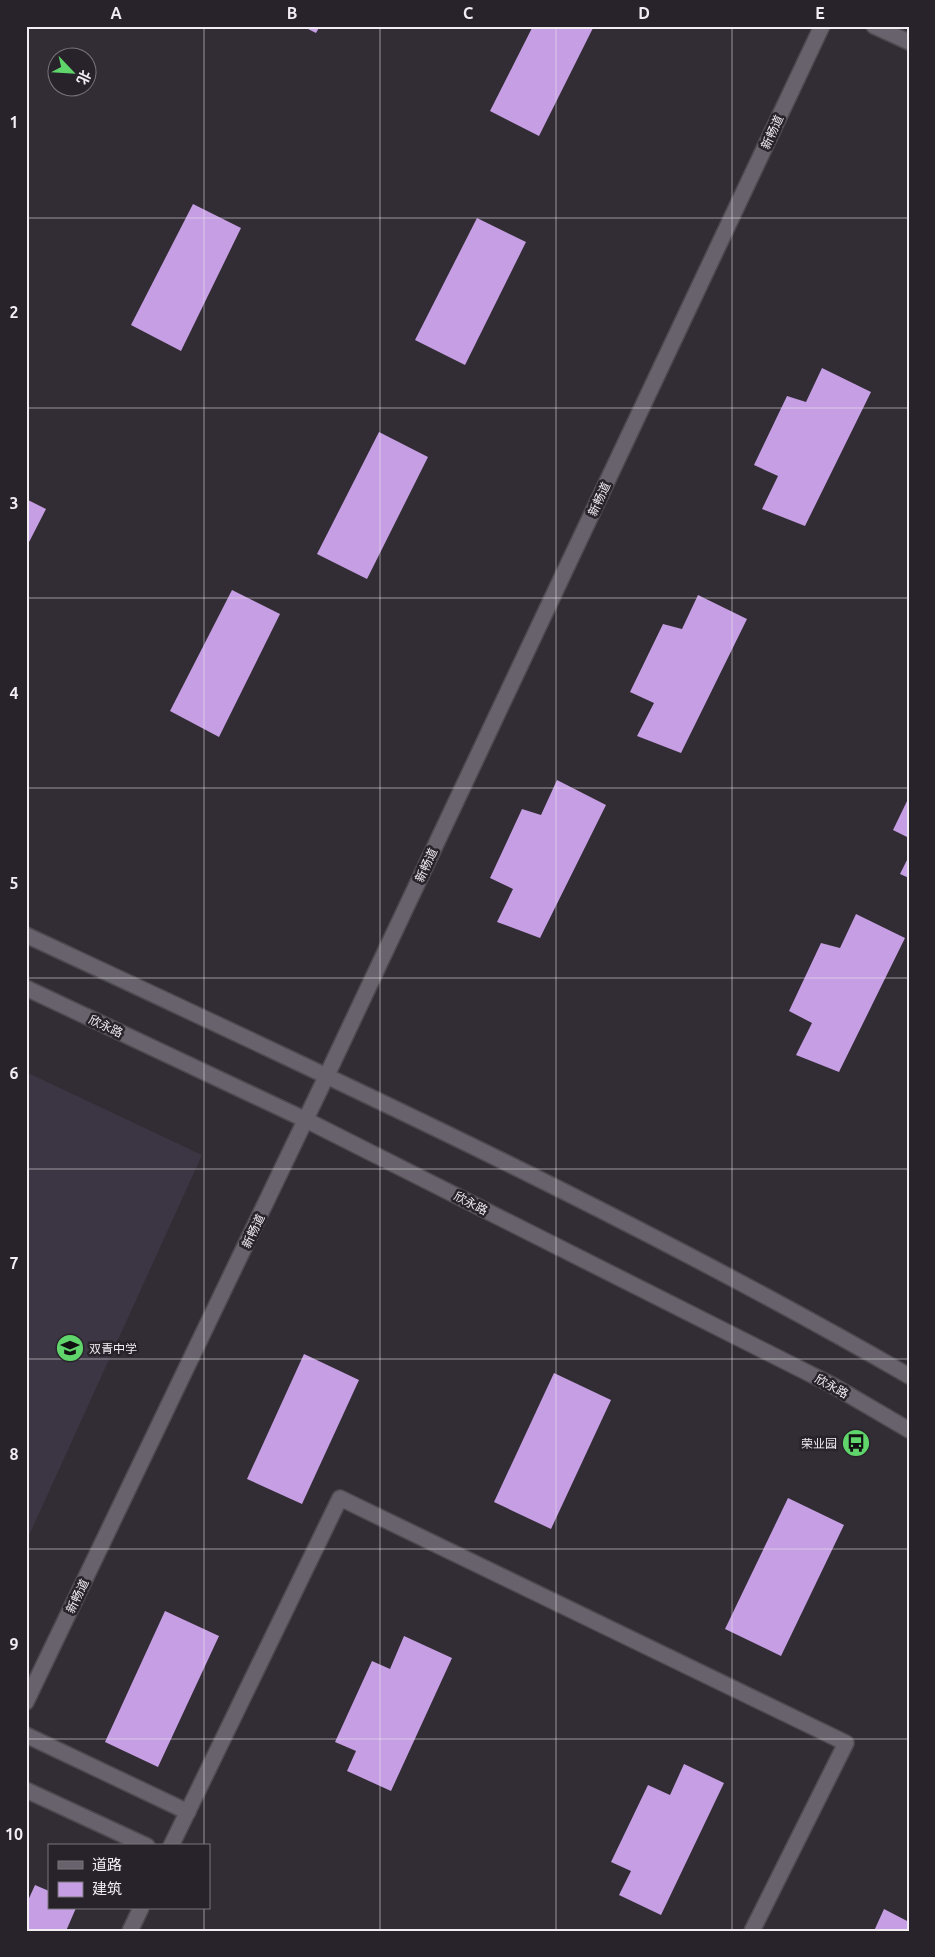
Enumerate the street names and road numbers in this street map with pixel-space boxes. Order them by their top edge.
street label: 新畅道 [758,113,786,151]
street label: 新畅道 [585,480,613,518]
street label: 新畅道 [412,846,440,884]
street label: 欣永路 [87,1012,125,1040]
street label: 欣永路 [452,1189,490,1217]
street label: 新畅道 [239,1212,267,1250]
street label: 欣永路 [813,1372,851,1400]
street label: 新畅道 [63,1577,91,1615]

